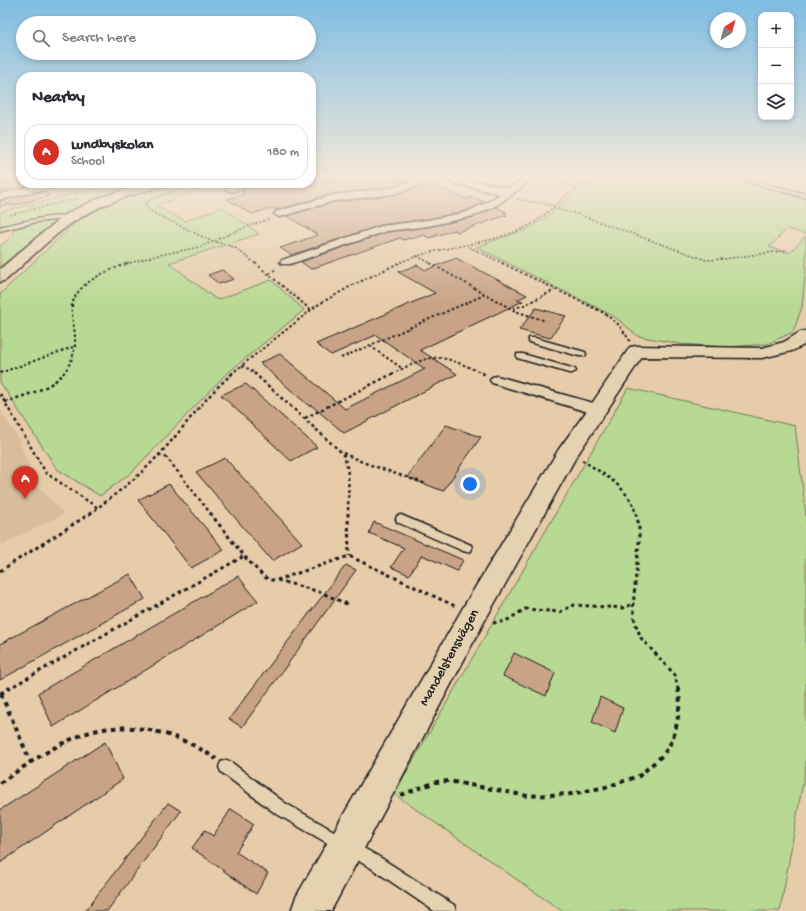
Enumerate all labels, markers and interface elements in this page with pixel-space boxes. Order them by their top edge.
north arrow [710,12,746,48]
map controls [758,12,794,120]
button: + [758,12,794,48]
search box [16,16,316,60]
icon: search [30,27,52,49]
text: Search here [62,29,136,47]
button: − [758,48,794,84]
button: layers [758,84,794,120]
text: Nearby [32,88,85,108]
text: Lundbyskolan [71,136,154,154]
text: A [42,145,50,160]
text: 180 m [267,145,299,160]
text: School [71,154,105,169]
pin: A [12,466,38,499]
your location [460,474,480,494]
street label: Mandelstensvägen [416,606,484,710]

